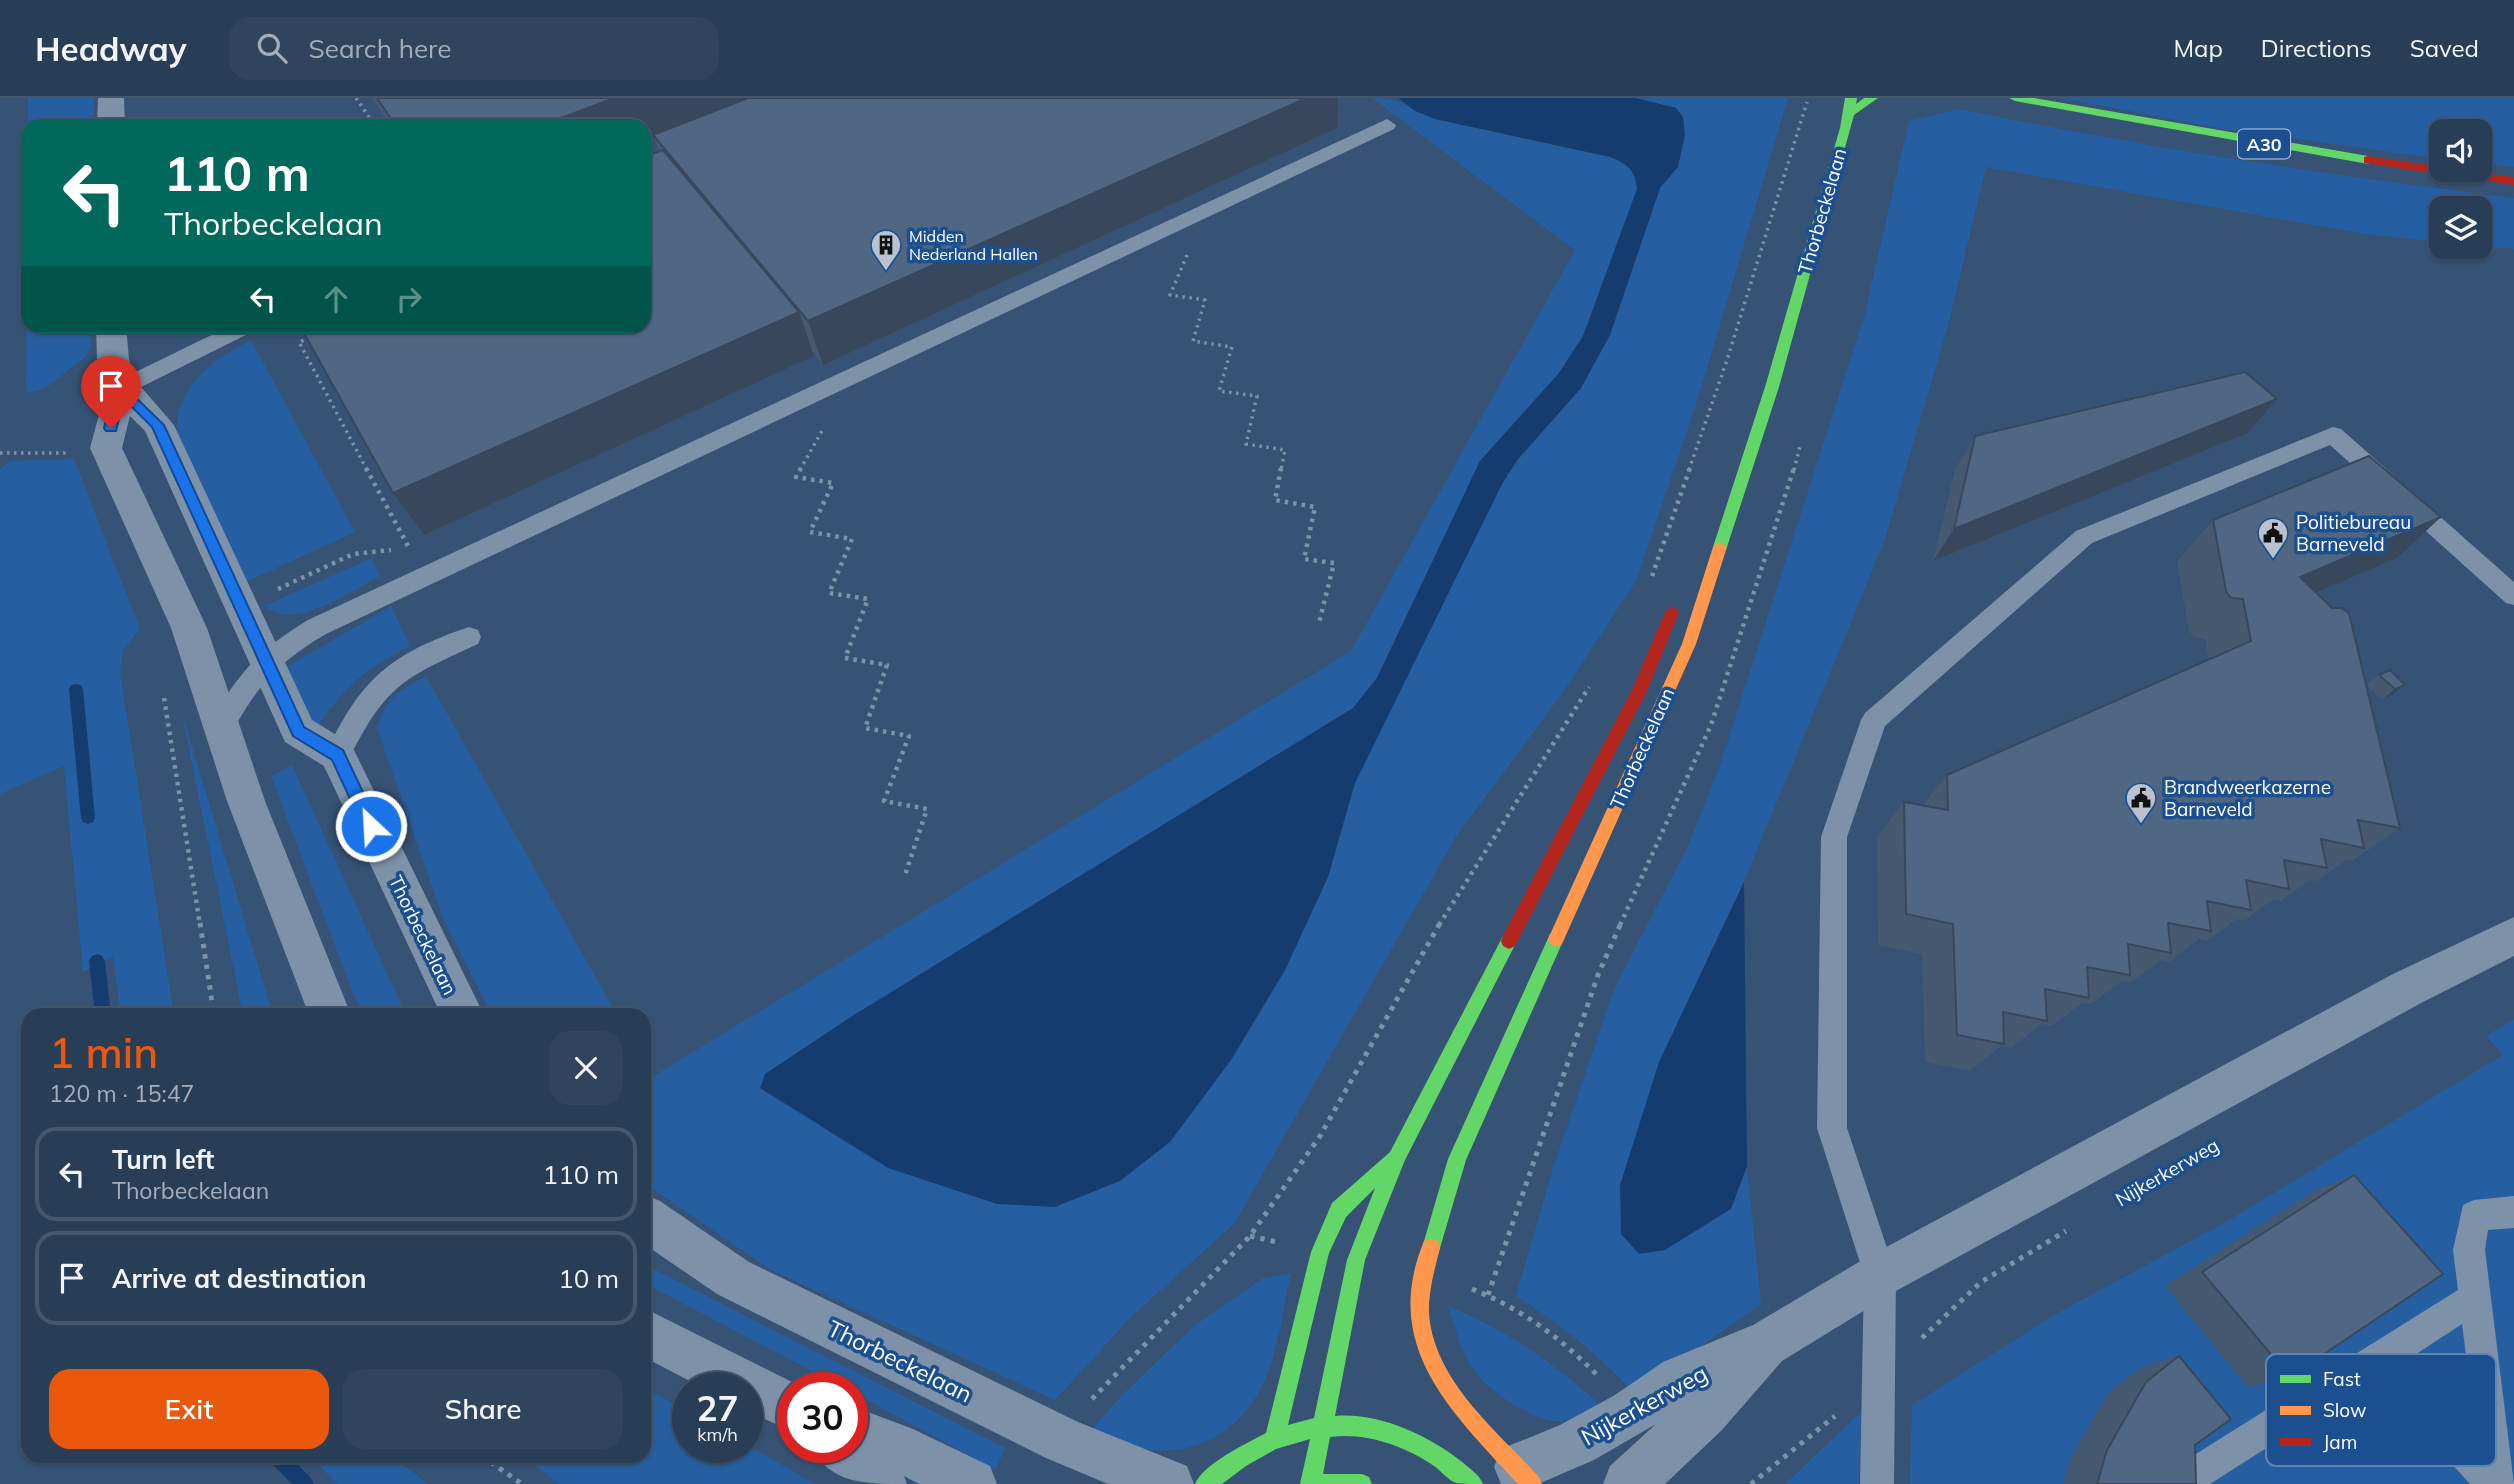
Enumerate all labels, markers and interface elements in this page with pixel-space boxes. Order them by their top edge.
search box [229,17,719,80]
text: Headway [35,28,187,69]
icon: search [253,29,291,67]
text: Search here [309,32,451,65]
text: Map [2173,33,2223,63]
text: Directions [2261,33,2372,63]
text: Saved [2410,33,2479,63]
map controls [2429,119,2492,259]
button: sound [2429,119,2492,182]
road number: A30 [2238,130,2290,158]
text: 110 m [164,142,310,203]
street label: Thorbeckelaan [1793,145,1851,277]
icon: left [49,147,140,238]
button: layers [2429,196,2492,259]
text: Thorbeckelaan [164,203,383,243]
place label: Midden Nederland Hallen [909,226,1038,264]
building icon: Midden Nederland Hallen [869,228,903,272]
icon: left [244,280,282,318]
icon: ahead [317,280,355,318]
icon: right [390,280,428,318]
pin [81,356,141,428]
icon: arrive [92,367,130,405]
place label: Politiebureau Barneveld [2296,510,2411,556]
public building icon: Politiebureau Barneveld [2256,516,2290,560]
street label: Thorbeckelaan [1605,684,1679,812]
place label: Brandweerkazerne Barneveld [2164,775,2331,821]
public building icon: Brandweerkazerne Barneveld [2124,781,2158,825]
position arrow [334,789,408,863]
street label: Thorbeckelaan [384,871,462,999]
text: 1 min [49,1026,158,1079]
button: close [549,1031,623,1105]
text: 120 m · 15:47 [49,1079,194,1108]
street label: Nijkerkerweg [2111,1133,2223,1211]
text: Turn left [112,1143,214,1176]
icon: left [53,1155,91,1193]
text: 110 m [543,1158,619,1191]
text: Thorbeckelaan [112,1176,269,1205]
icon: arrive [53,1259,91,1297]
text: Arrive at destination [112,1262,367,1295]
text: 10 m [558,1262,619,1295]
street label: Thorbeckelaan [823,1314,977,1408]
legend [2266,1354,2496,1466]
street label: Nijkerkerweg [1576,1358,1712,1452]
text: Fast [2323,1367,2361,1391]
button: Exit [49,1369,329,1449]
button: Share [343,1369,623,1449]
speed limit sign: 30 [777,1372,868,1463]
text: 27 [696,1386,739,1430]
text: Slow [2323,1398,2367,1422]
text: km/h [697,1423,738,1446]
text: Jam [2323,1430,2357,1454]

